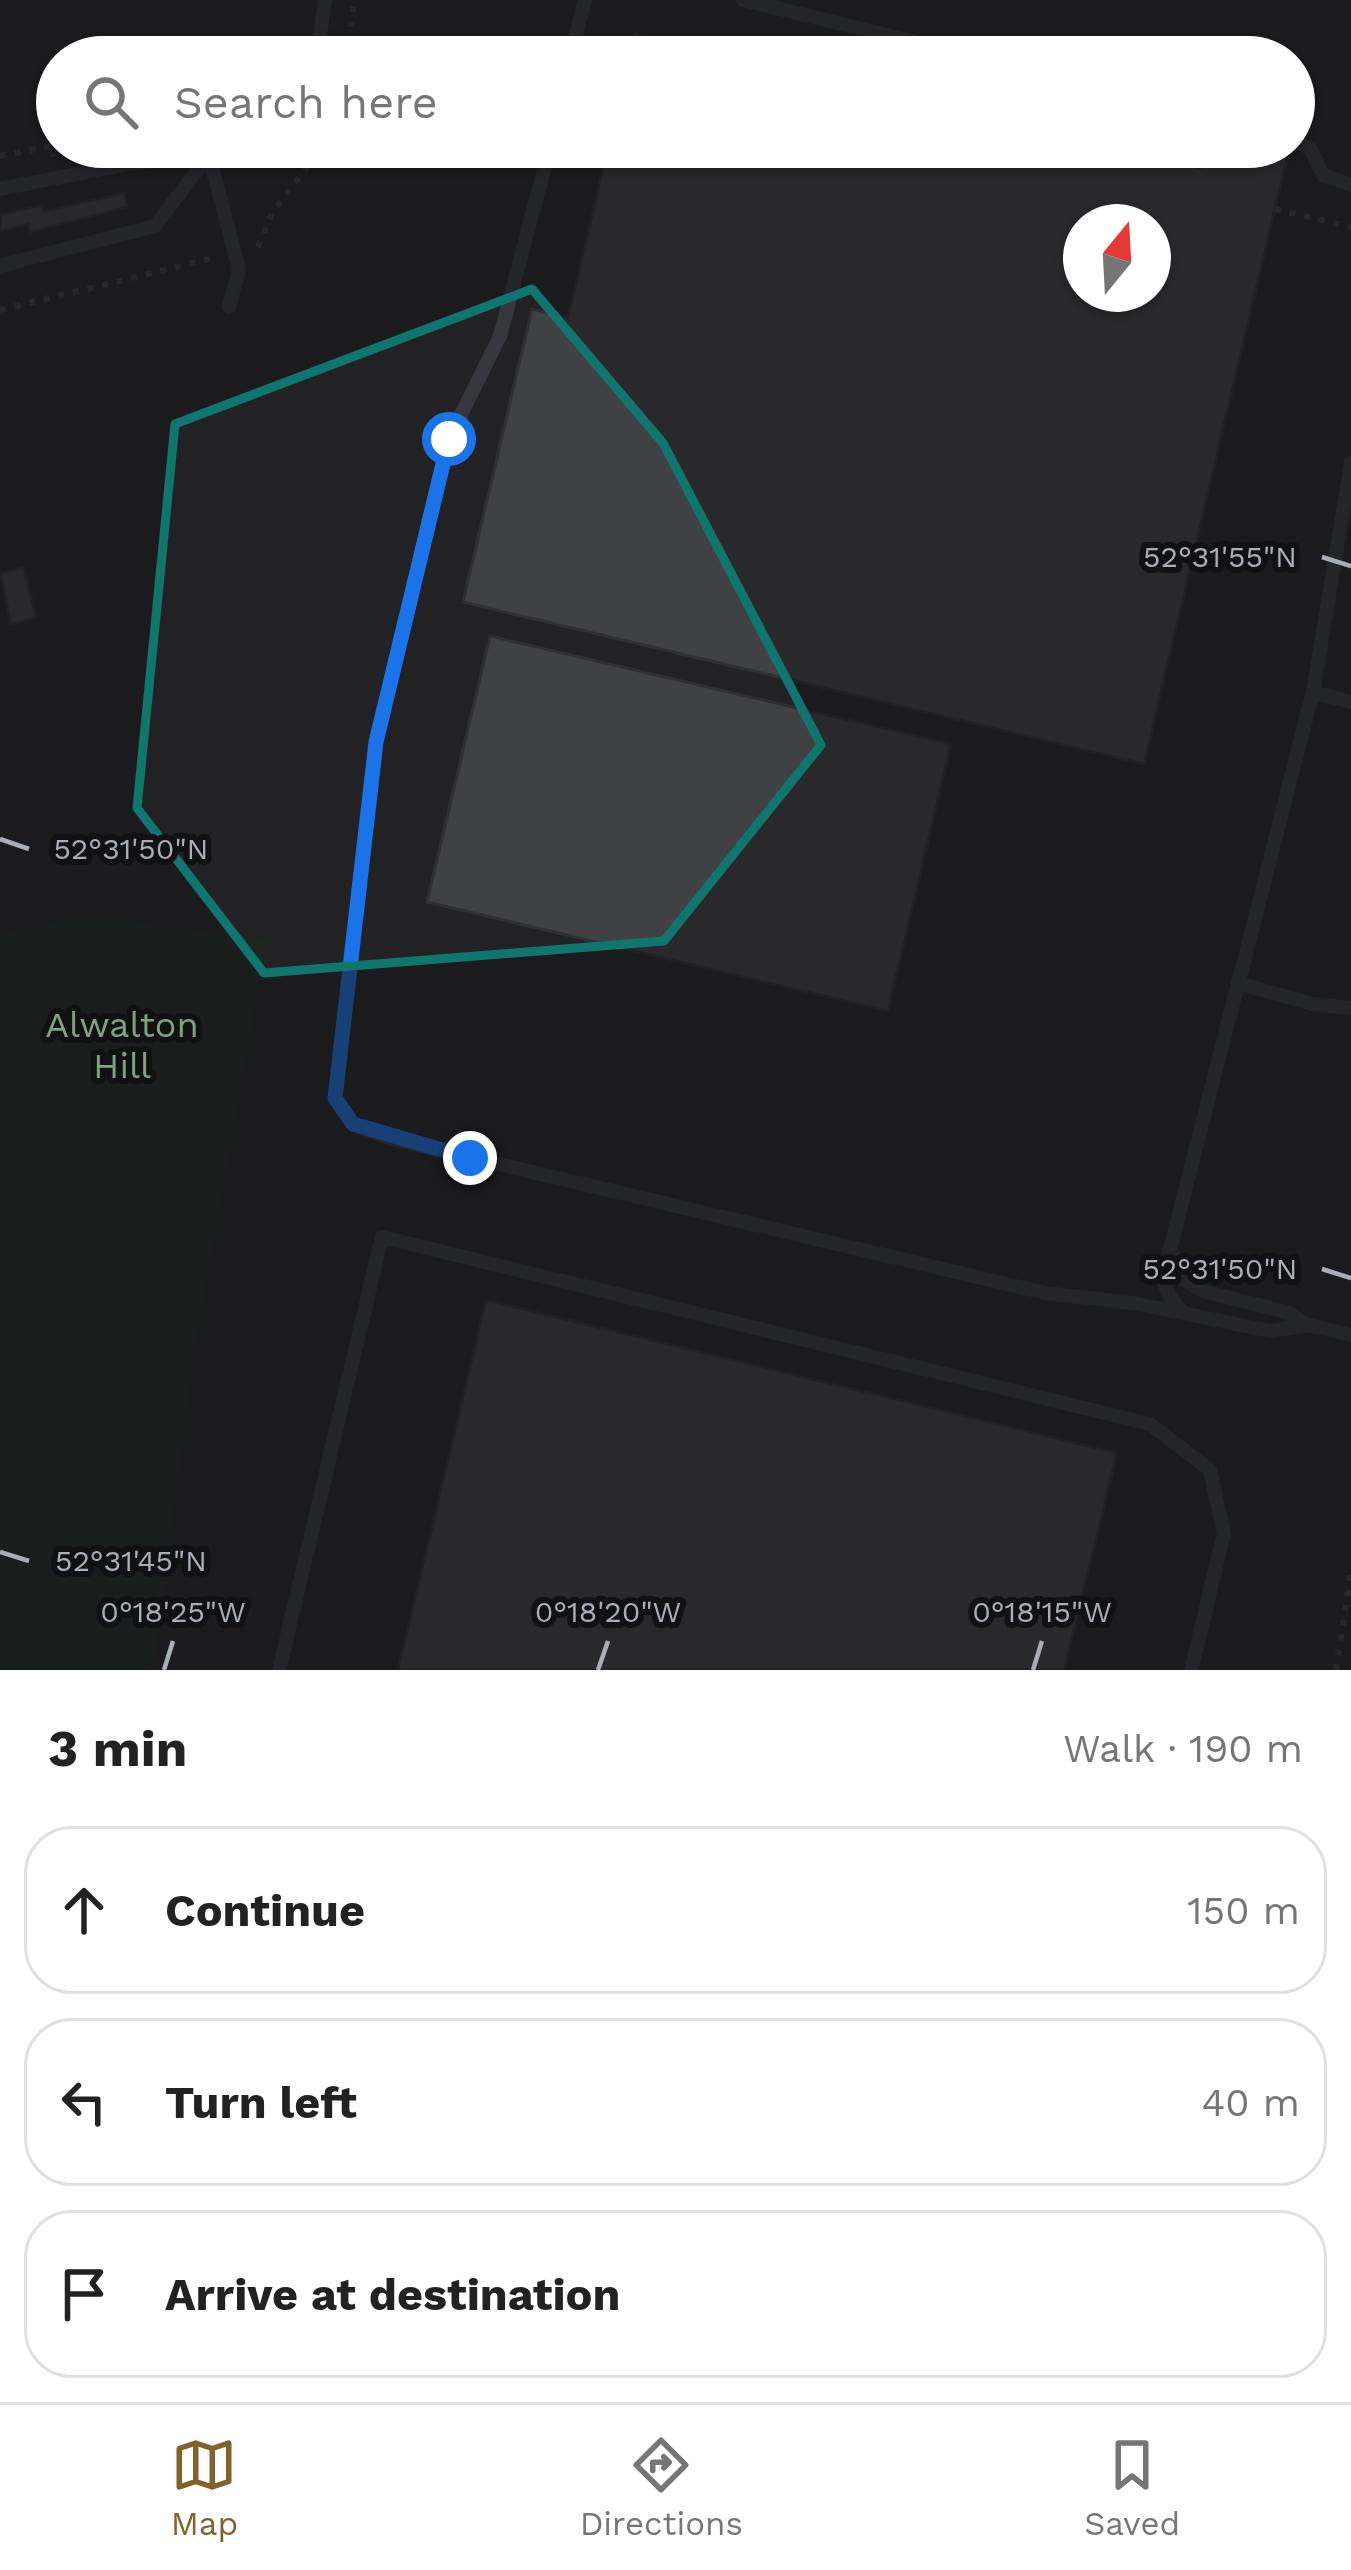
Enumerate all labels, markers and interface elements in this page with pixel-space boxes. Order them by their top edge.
search box [36,36,1315,168]
icon: search [78,69,144,135]
text: Search here [174,76,438,129]
north arrow [1063,204,1171,312]
route start [422,412,476,466]
text: 52°31'55"N [1143,539,1297,574]
text: 52°31'50"N [53,831,209,866]
park label: Alwalton Hill [45,1004,199,1087]
route end [443,1131,497,1185]
text: 52°31'50"N [1142,1251,1298,1286]
text: 52°31'45"N [55,1543,207,1578]
text: 0°18'25"W [100,1594,246,1629]
text: 0°18'20"W [535,1594,681,1629]
text: 0°18'15"W [972,1594,1112,1629]
text: 3 min [48,1719,187,1778]
text: Walk · 190 m [1063,1726,1303,1771]
icon: ahead [51,1877,117,1943]
text: Continue [165,1884,365,1937]
text: 150 m [1187,1888,1300,1933]
icon: left [51,2069,117,2135]
text: Turn left [165,2076,357,2129]
text: 40 m [1201,2080,1300,2125]
icon: arrive [51,2261,117,2327]
text: Arrive at destination [165,2268,620,2321]
tab: Map [171,2432,238,2543]
tab: Directions [580,2432,743,2543]
tab: Saved [1084,2432,1180,2543]

